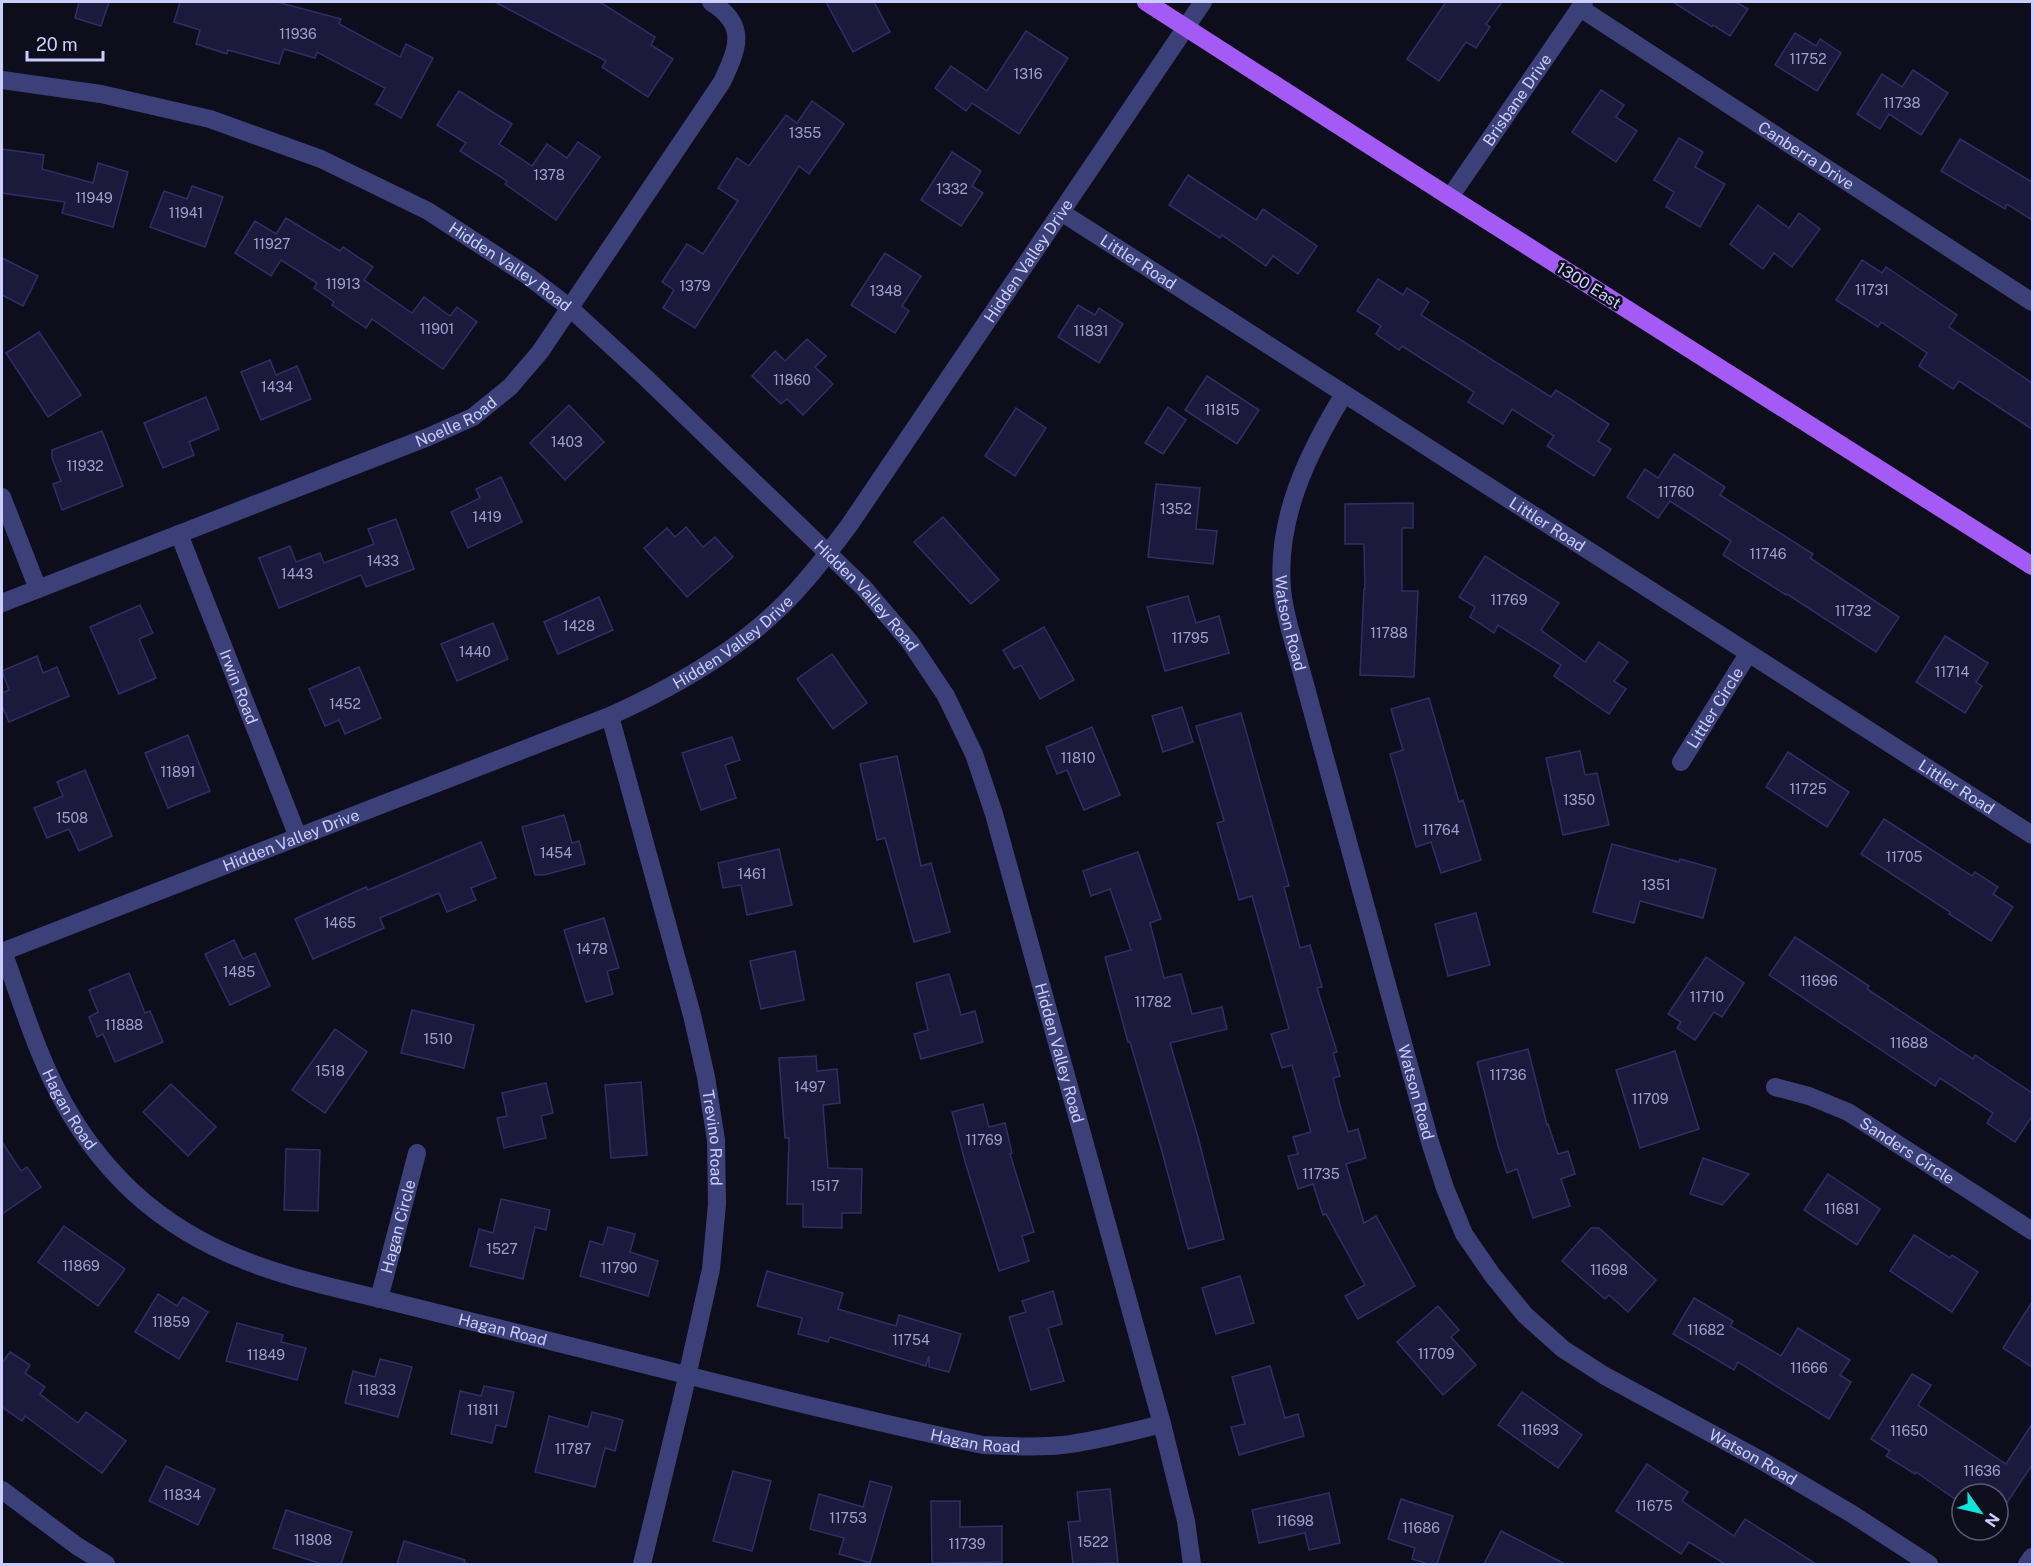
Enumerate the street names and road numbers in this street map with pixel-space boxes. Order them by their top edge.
street label: Brisbane Drive [1479,50,1556,150]
street label: Canberra Drive [1754,117,1858,194]
street label: Hidden Valley Drive [980,196,1077,326]
street label: Hidden Valley Road [445,218,575,316]
street label: Littler Road [1097,231,1180,293]
street label: 1300 East [1553,258,1625,313]
street label: Noelle Road [412,393,501,451]
street label: Littler Road [1506,493,1589,556]
street label: Hidden Valley Road [810,536,922,655]
street label: Watson Road [1271,575,1310,673]
street label: Hidden Valley Drive [669,592,797,693]
street label: Irwin Road [215,647,262,727]
street label: Littler Circle [1683,664,1747,752]
street label: Littler Road [1915,756,1998,818]
street label: Hidden Valley Drive [220,805,362,875]
street label: Hidden Valley Road [1031,981,1088,1125]
street label: Watson Road [1394,1043,1438,1142]
street label: Hagan Road [38,1066,100,1154]
street label: Trevino Road [698,1089,726,1186]
street label: Sanders Circle [1856,1113,1958,1188]
street label: Hagan Circle [377,1178,420,1275]
street label: Hagan Road [456,1310,549,1350]
street label: Hagan Road [929,1425,1020,1456]
street label: Watson Road [1706,1425,1800,1489]

